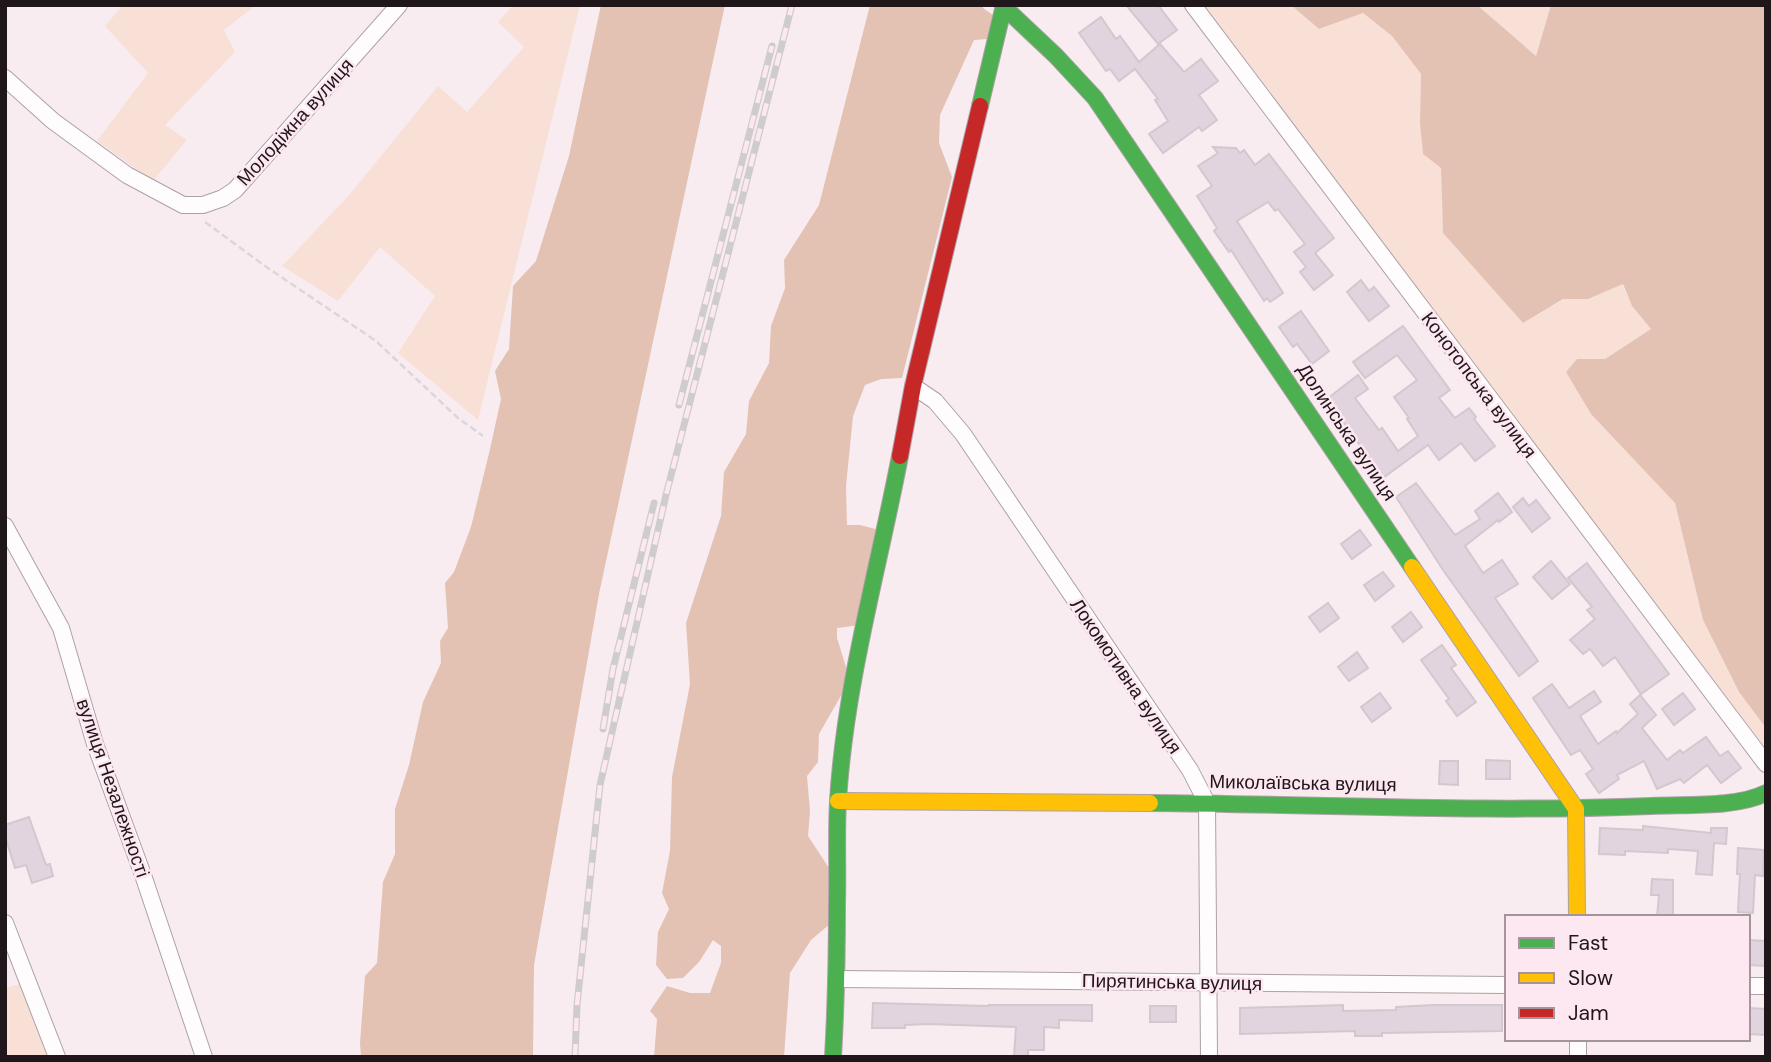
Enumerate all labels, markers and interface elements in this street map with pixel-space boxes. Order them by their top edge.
street label: Молодіжна вулиця [231,53,359,191]
street label: Конотопська вулиця [1416,307,1542,463]
street label: Долинська вулиця [1292,358,1402,506]
street label: Локомотивна вулиця [1065,593,1187,759]
street label: вулиця Незалежності [71,695,155,881]
street label: Миколаївська вулиця [1209,769,1397,797]
legend [1505,915,1750,1041]
text: Fast [1568,929,1608,957]
text: Slow [1568,964,1613,992]
street label: Пирятинська вулиця [1082,968,1262,996]
text: Jam [1568,999,1609,1027]

